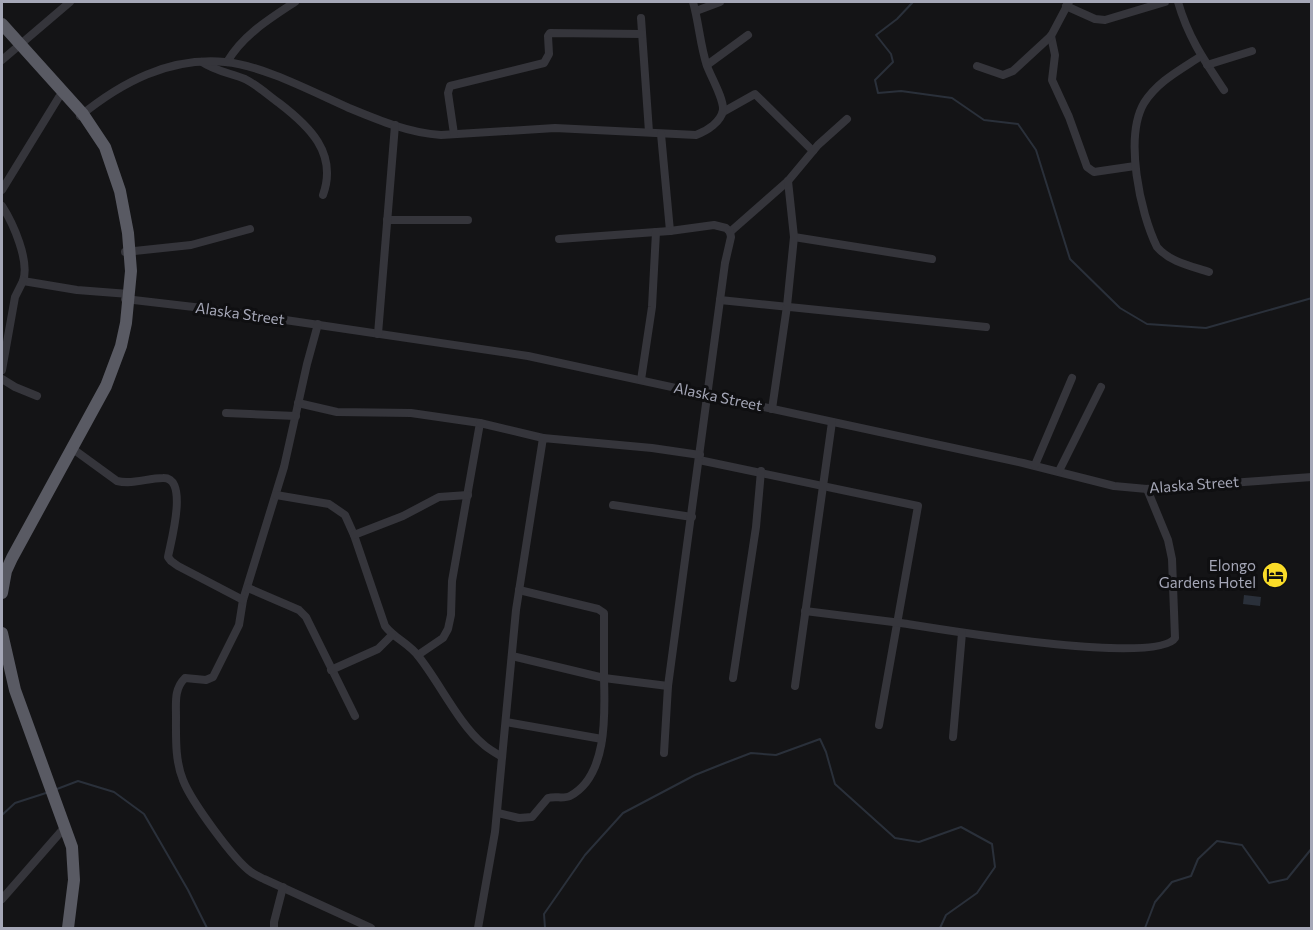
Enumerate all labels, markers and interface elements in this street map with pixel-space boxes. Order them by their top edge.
street label: Alaska Street [194,298,286,328]
street label: Alaska Street [672,378,764,414]
street label: Alaska Street [1148,472,1239,496]
place label: Elongo Gardens Hotel [1159,556,1256,591]
hotel icon: Elongo Gardens Hotel [1260,560,1290,590]

